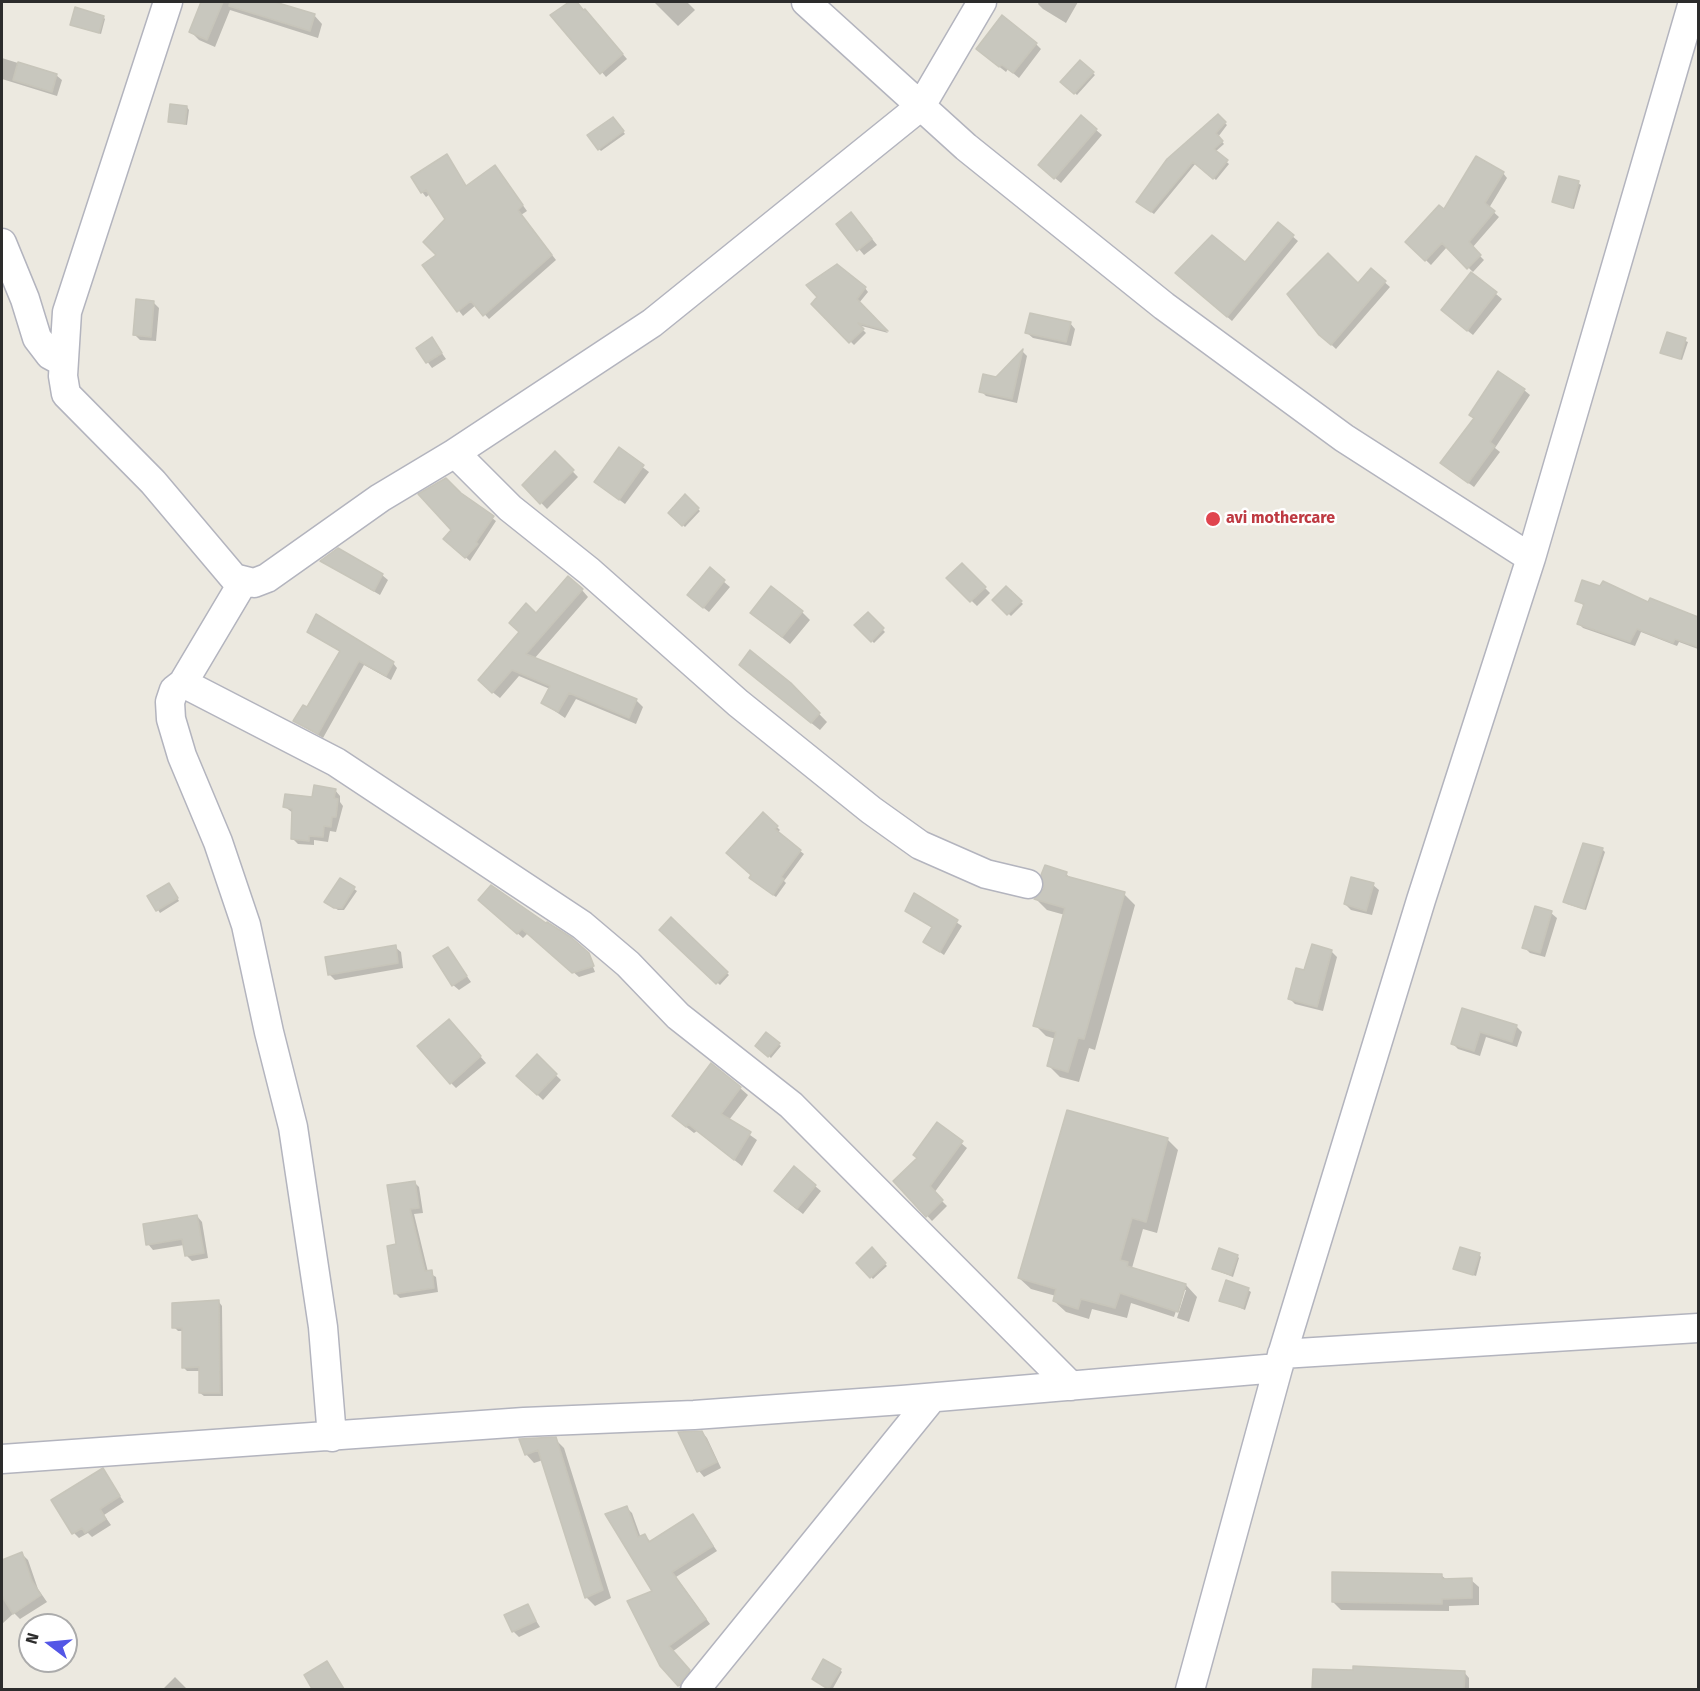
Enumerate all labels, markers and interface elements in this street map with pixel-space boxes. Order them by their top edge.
place label: avi mothercare [1226,509,1335,529]
marker: avi mothercare [1204,510,1222,528]
north arrow [18,1613,78,1673]
text: N [22,1631,43,1646]

